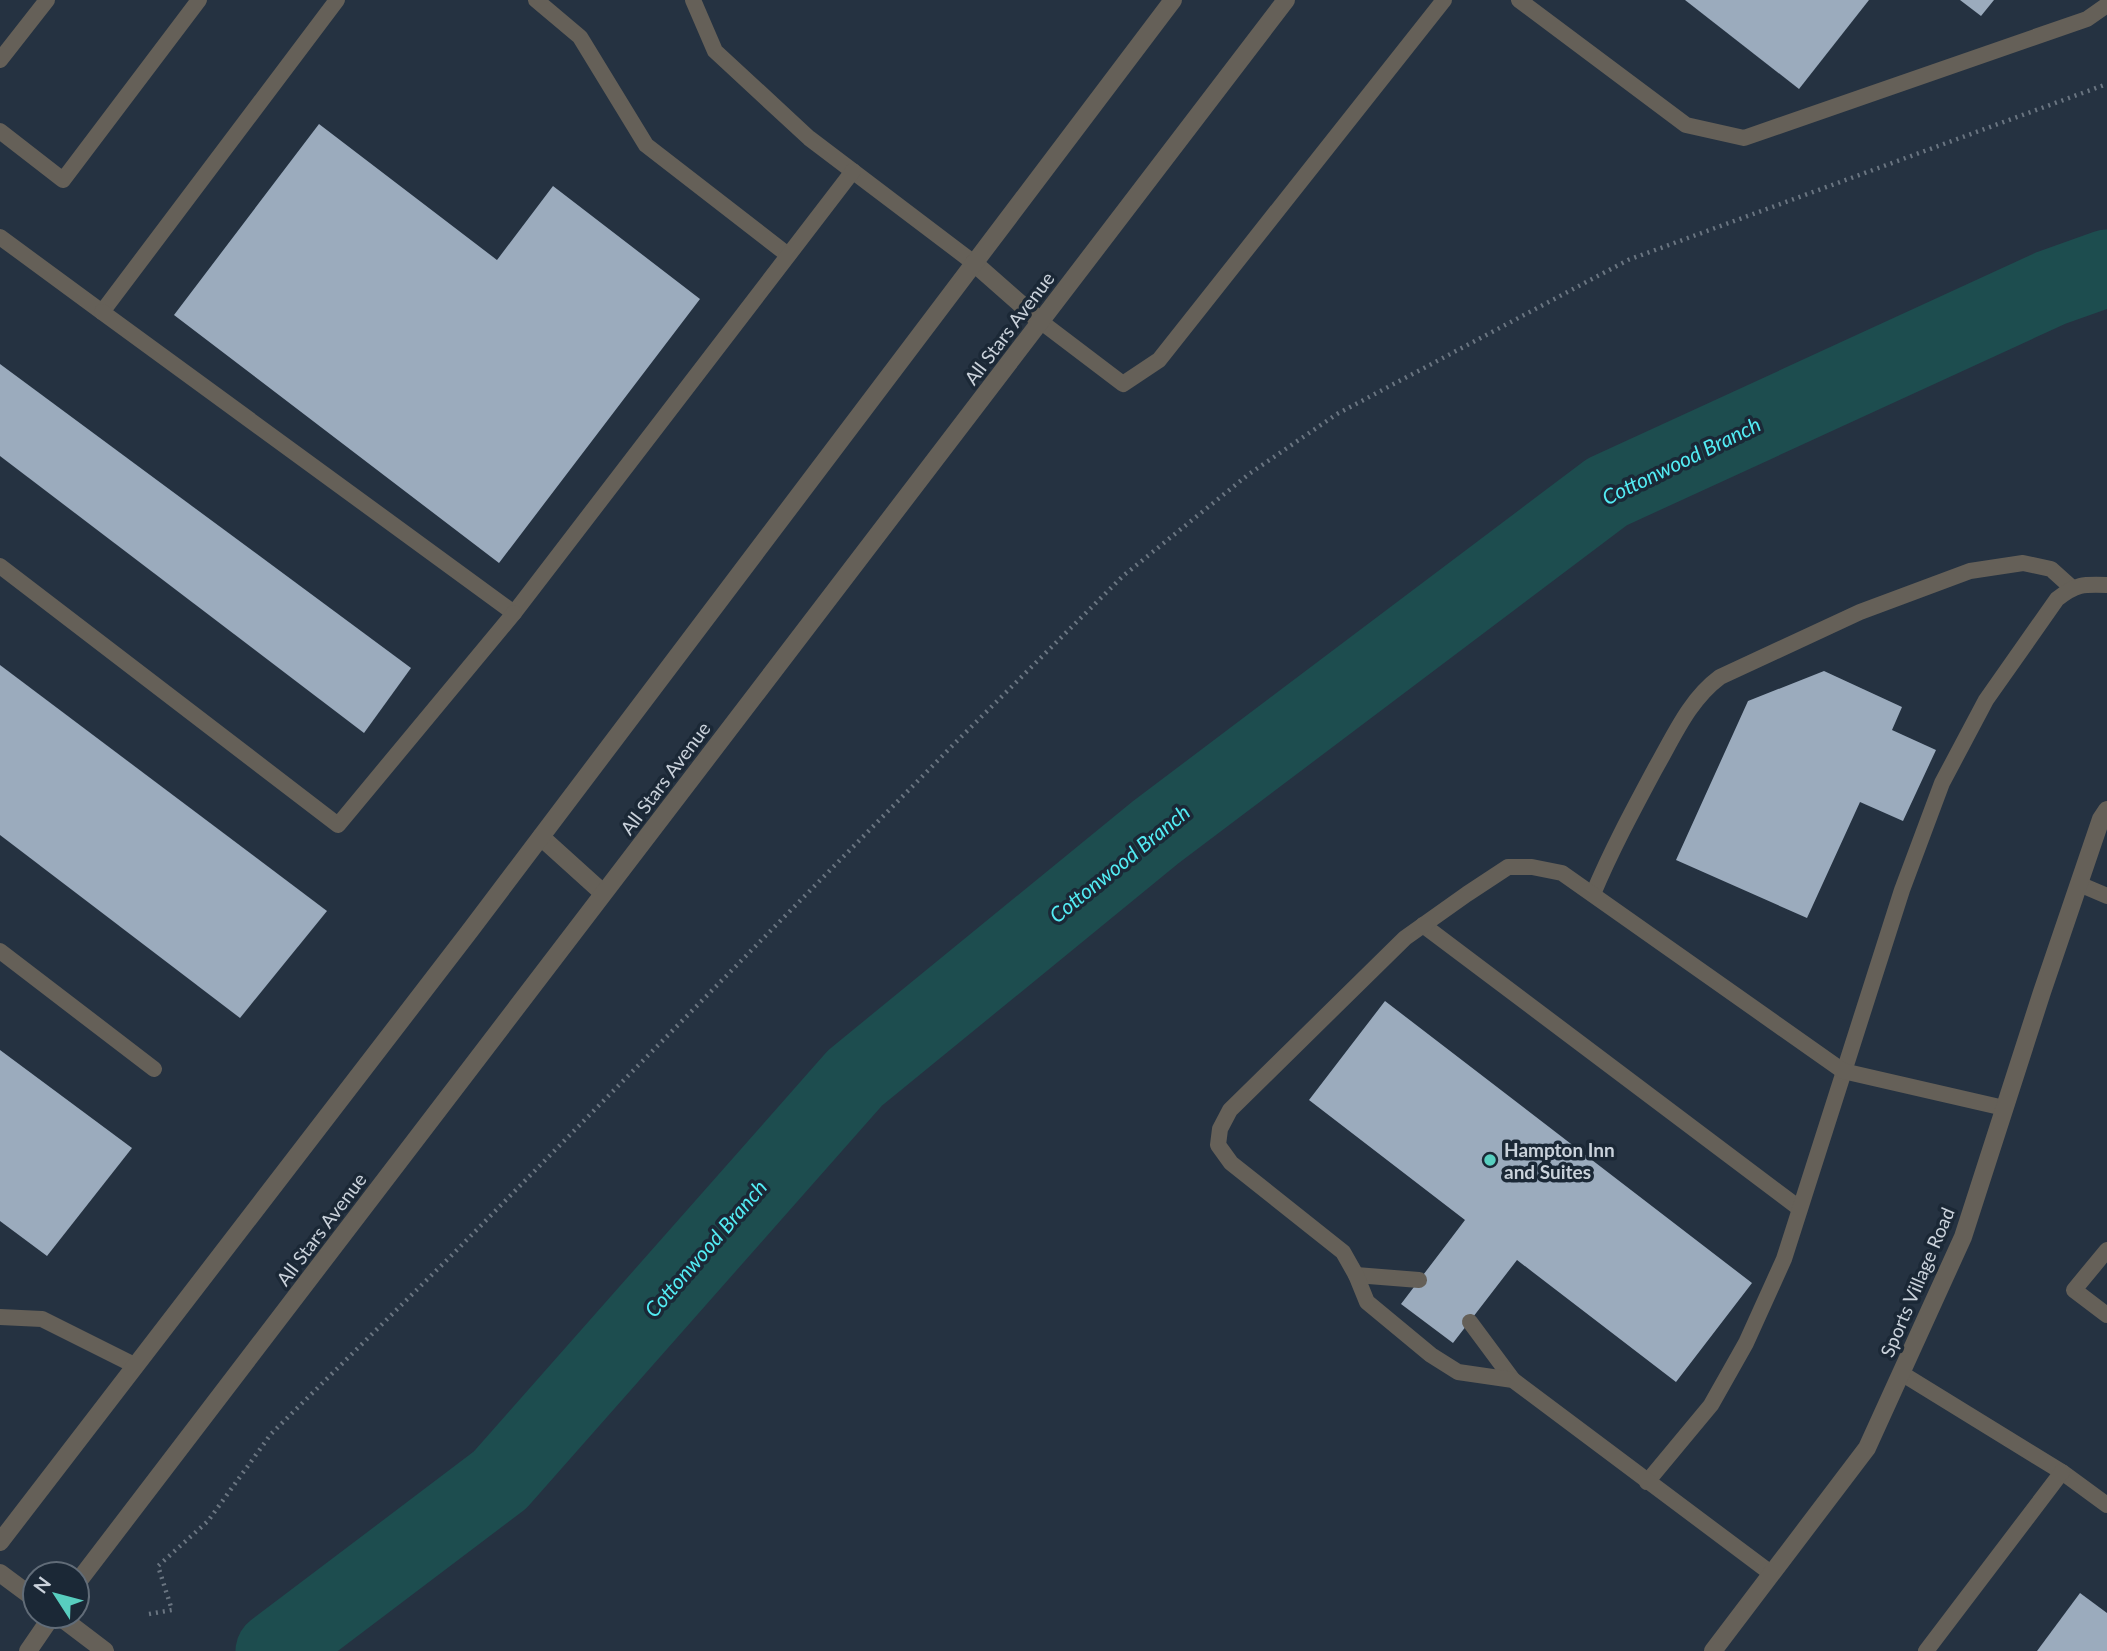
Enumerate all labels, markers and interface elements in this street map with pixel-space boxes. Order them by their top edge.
street label: All Stars Avenue [959,267,1059,389]
water label: Cottonwood Branch [1598,411,1764,509]
street label: All Stars Avenue [615,717,715,839]
water label: Cottonwood Branch [1044,799,1194,927]
place label: Hampton Inn and Suites [1504,1138,1615,1183]
marker: Hampton Inn and Suites [1482,1152,1498,1168]
street label: All Stars Avenue [271,1168,371,1290]
water label: Cottonwood Branch [639,1174,771,1322]
street label: Sports Village Road [1875,1204,1959,1360]
north arrow [21,1560,91,1630]
text: N [28,1572,55,1597]

